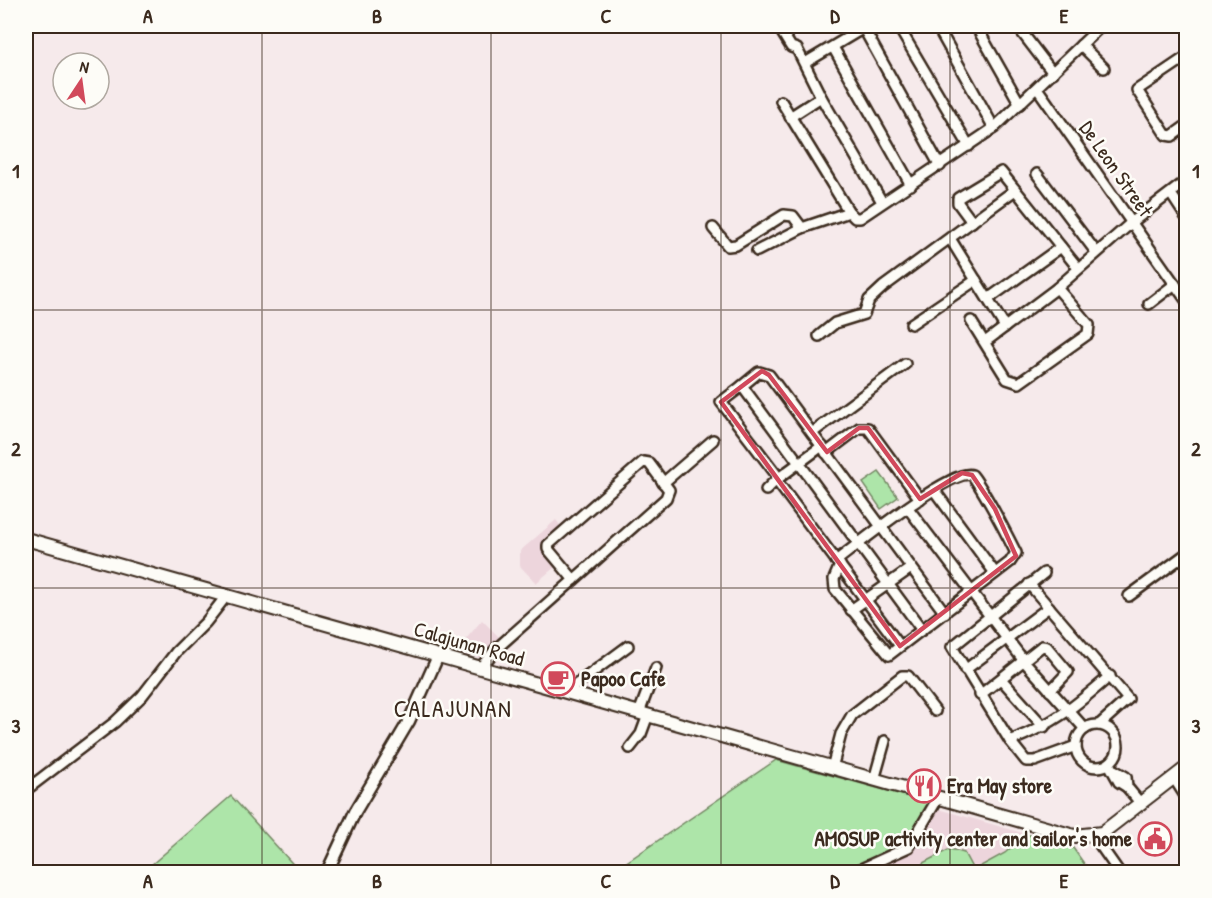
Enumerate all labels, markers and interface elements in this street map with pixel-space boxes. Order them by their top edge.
text: A [143,2,153,29]
text: B [372,2,382,29]
text: C [601,2,612,29]
text: D [830,2,840,29]
text: E [1060,2,1069,29]
north arrow [51,51,111,111]
text: N [78,55,91,78]
street label: De Leon Street [1073,115,1161,223]
text: 1 [12,157,20,184]
text: 1 [1192,157,1200,184]
text: 2 [11,435,21,462]
text: 2 [1191,435,1201,462]
street label: Calajunan Road [411,614,528,673]
cafe icon: Papoo Cafe [540,661,576,697]
place label: Papoo Cafe [581,664,666,694]
district label: CALAJUNAN [394,692,512,724]
text: 3 [12,712,21,739]
text: 3 [1192,712,1201,739]
restaurant icon: Era May store [906,768,942,804]
place label: Era May store [947,771,1053,801]
public building icon: AMOSUP activity center and sailor's home [1137,821,1173,857]
place label: AMOSUP activity center and sailor's home [814,824,1133,854]
text: A [143,867,153,894]
text: B [372,867,382,894]
text: C [601,867,612,894]
text: D [830,867,840,894]
text: E [1060,867,1069,894]

